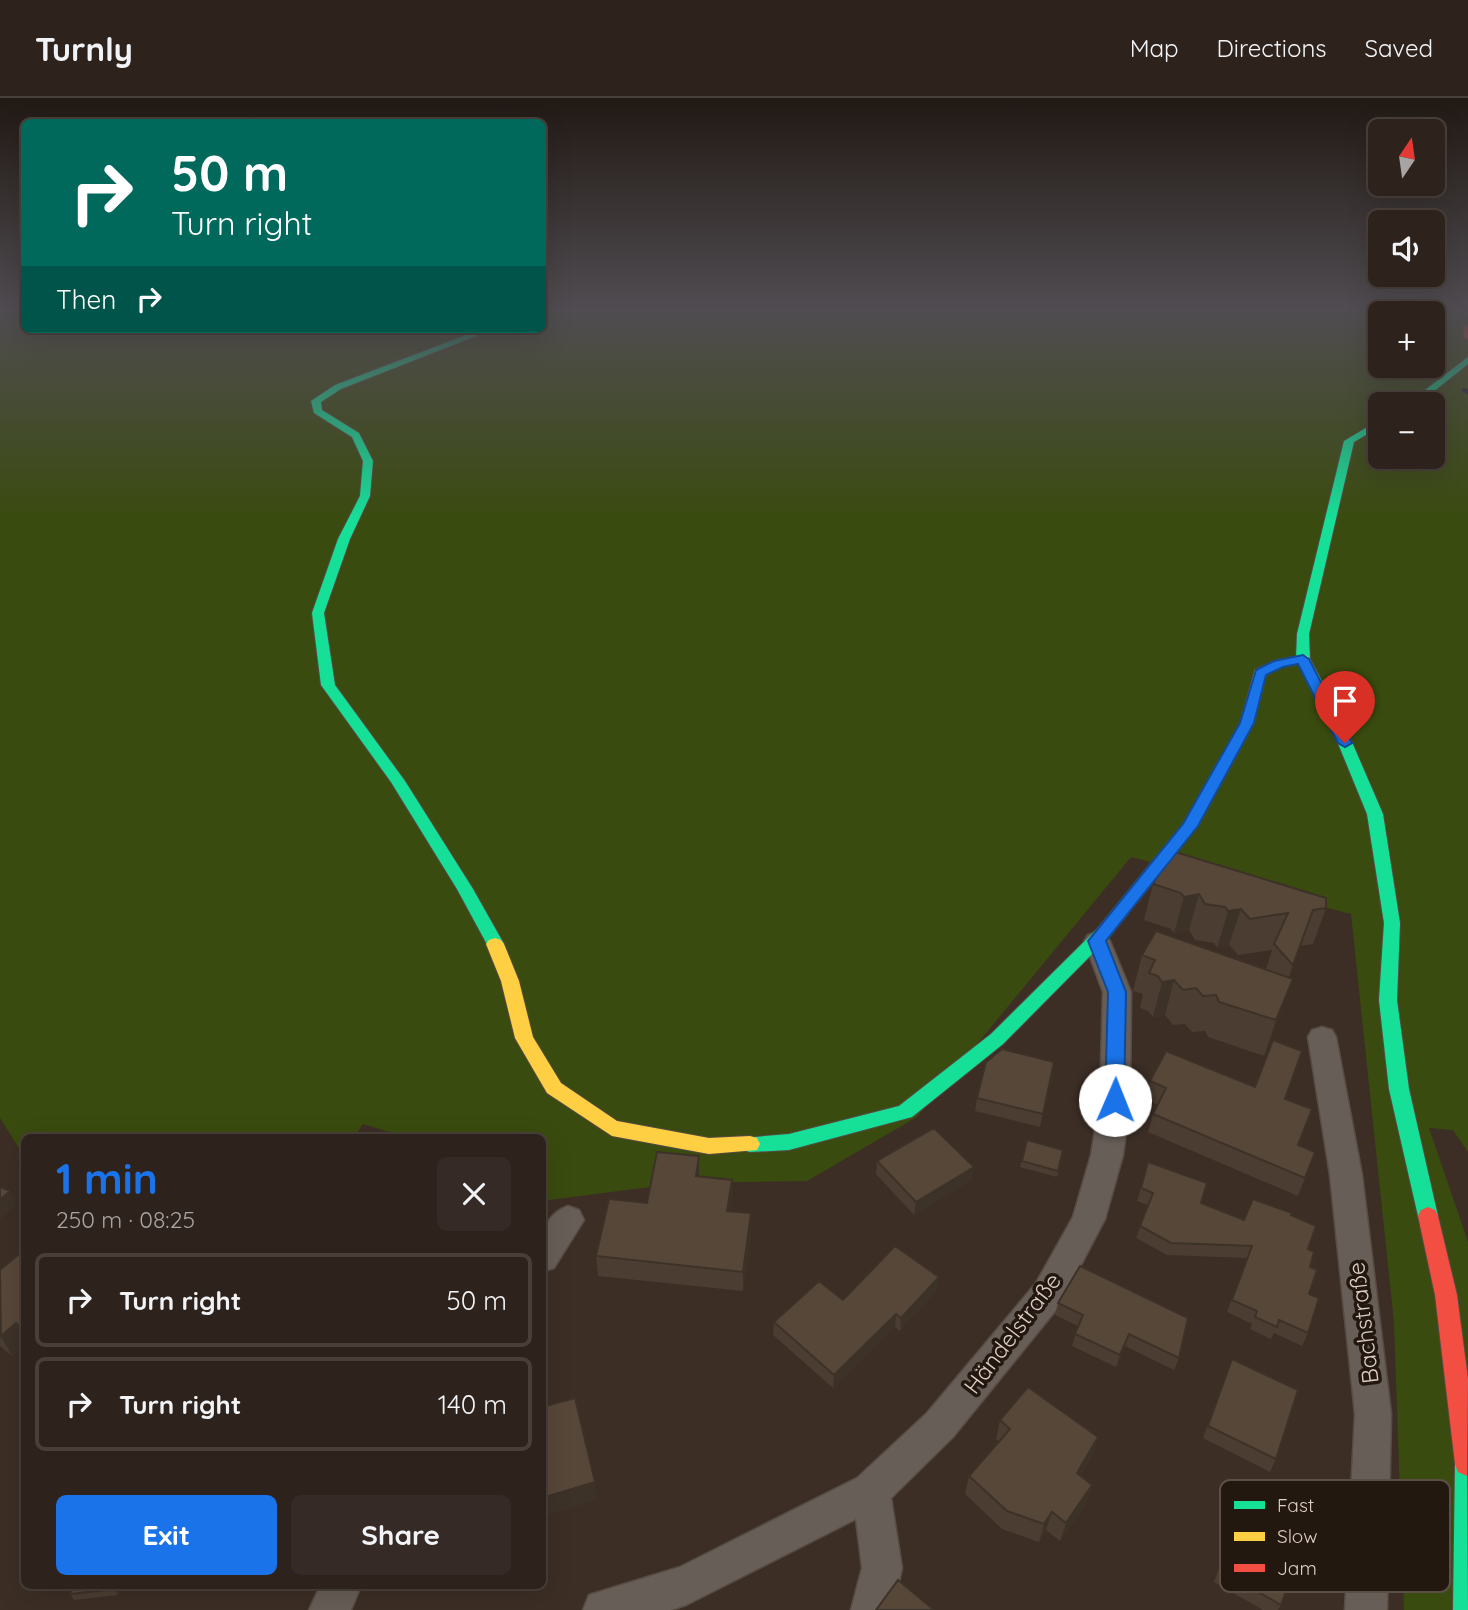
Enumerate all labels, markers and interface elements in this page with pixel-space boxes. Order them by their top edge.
text: Turnly [35,28,133,69]
text: Map [1130,33,1179,63]
text: Directions [1217,33,1327,63]
text: Saved [1365,33,1433,63]
north arrow [1368,119,1446,196]
map controls [1368,119,1445,469]
text: 50 m [171,142,288,203]
icon: right [56,147,147,238]
text: Turn right [171,203,312,243]
button: sound [1368,210,1445,287]
icon: right [130,280,168,318]
text: Then [56,283,116,316]
button: + [1368,301,1445,378]
button: − [1368,392,1445,469]
pin [1315,671,1375,743]
icon: arrive [1326,682,1364,720]
position arrow [1078,1063,1152,1137]
text: 1 min [56,1152,158,1205]
button: close [437,1157,511,1231]
text: 250 m · 08:25 [56,1205,195,1234]
street label: Bachstraße [1341,1261,1385,1385]
street label: Händelstraße [957,1267,1067,1399]
icon: right [60,1281,98,1319]
text: Turn right [119,1284,241,1317]
text: 50 m [447,1284,507,1317]
icon: right [60,1385,98,1423]
text: Turn right [119,1388,241,1421]
text: 140 m [438,1388,507,1421]
legend [1220,1480,1450,1592]
text: Fast [1277,1493,1314,1517]
button: Exit [56,1495,277,1575]
button: Share [291,1495,511,1575]
text: Slow [1277,1524,1318,1548]
text: Jam [1277,1556,1317,1580]

